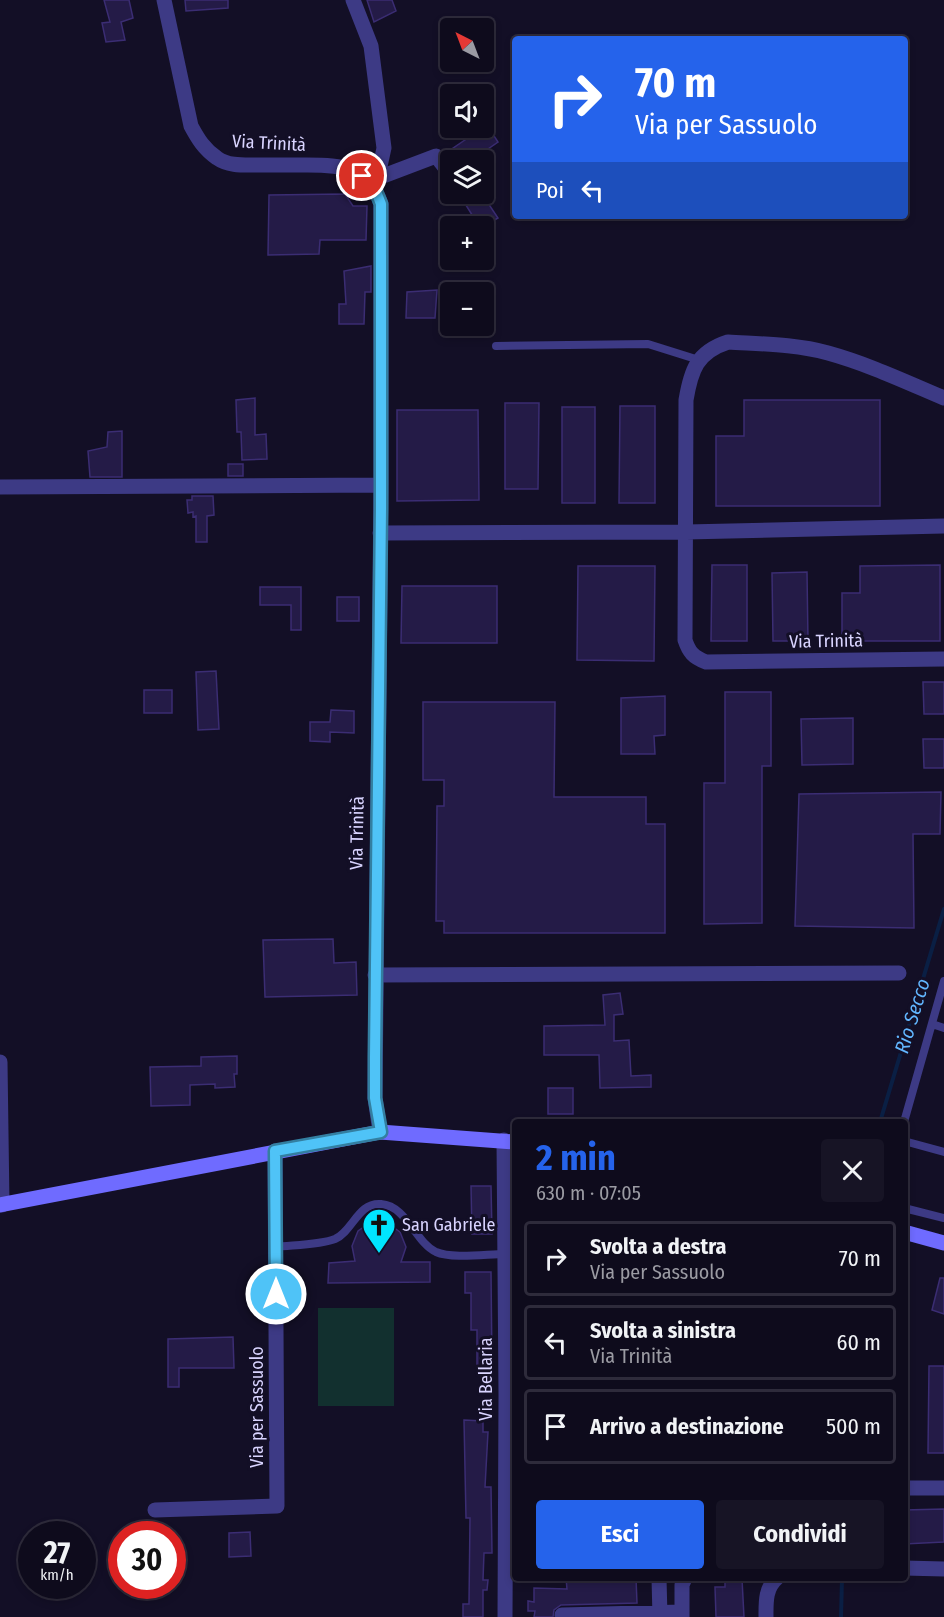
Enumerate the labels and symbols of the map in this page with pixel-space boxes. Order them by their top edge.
north arrow [440,18,494,72]
street label: Via Trinità [231,130,307,156]
pin [336,150,387,201]
street label: Via Trinità [789,629,863,653]
street label: Via Trinità [345,796,369,870]
water label: Rio Secco [889,976,935,1056]
church icon: San Gabriele [361,1207,397,1254]
place label: San Gabriele [402,1214,496,1236]
position arrow [244,1262,308,1326]
street label: Via Bellaria [475,1337,497,1421]
street label: Via per Sassuolo [246,1346,268,1468]
speed limit sign: 30 [108,1521,186,1599]

